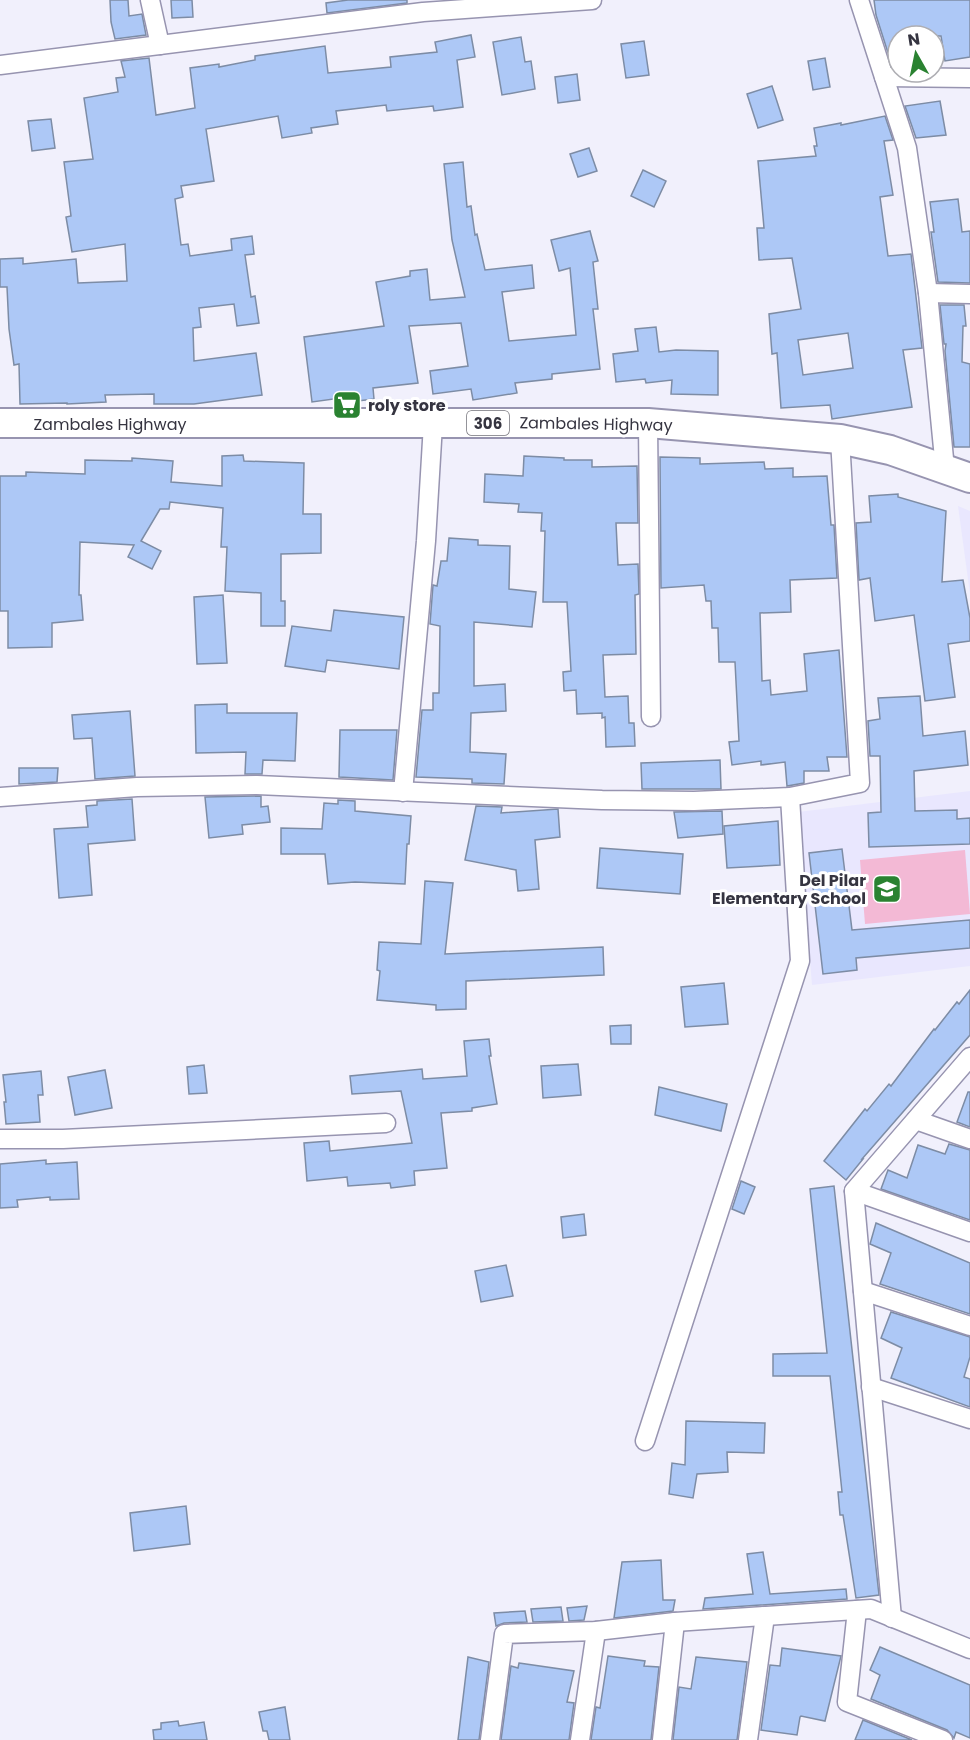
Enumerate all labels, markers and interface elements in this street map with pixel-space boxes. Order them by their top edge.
north arrow [886,24,946,84]
text: N [906,27,921,52]
supermarket icon: roly store [331,389,363,421]
place label: roly store [368,394,446,417]
road number: 306 [467,411,509,435]
street label: Zambales Highway [519,411,673,437]
street label: Zambales Highway [33,413,187,436]
place label: Del Pilar Elementary School [712,869,866,910]
school or university icon: Del Pilar Elementary School [871,873,903,905]

